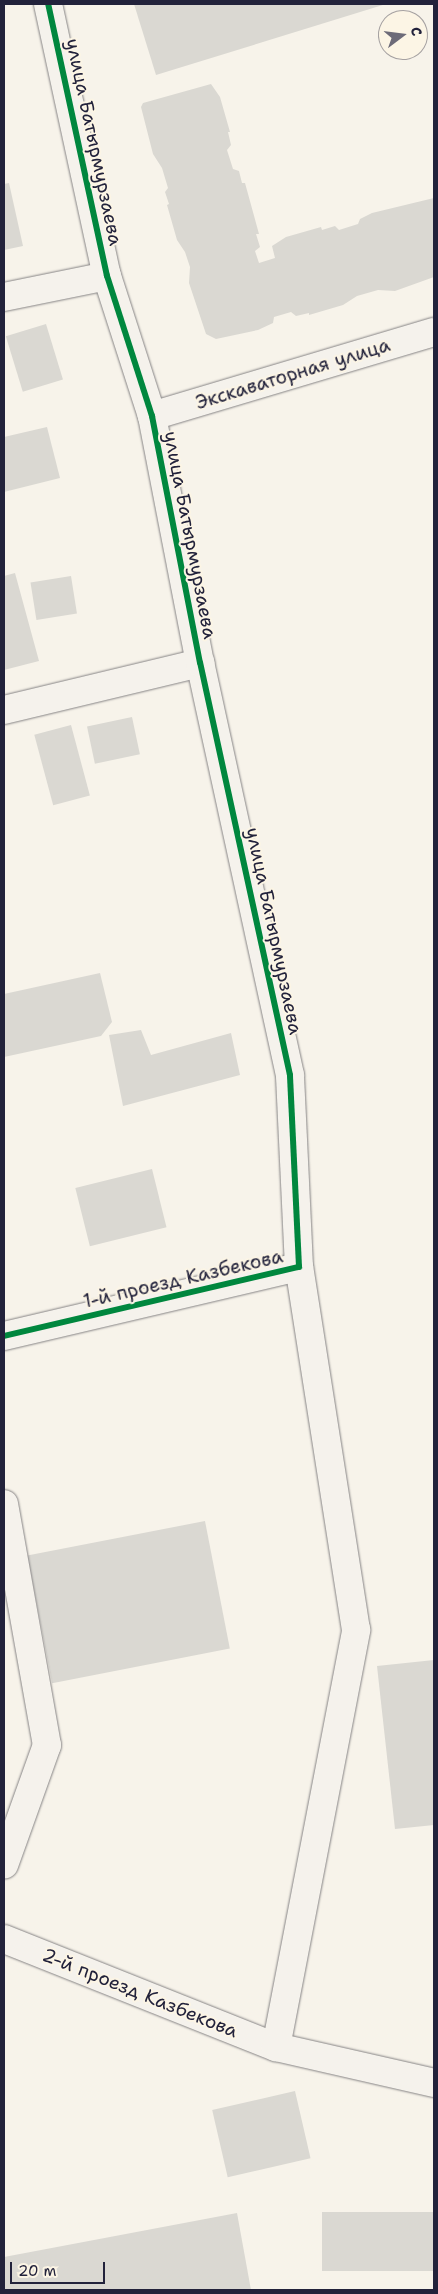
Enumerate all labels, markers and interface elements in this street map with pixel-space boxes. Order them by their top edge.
north arrow [378,10,428,60]
text: С [407,25,426,38]
street label: улица Батырмурзаева [61,36,127,248]
street label: Экскаваторная улица [193,334,393,414]
street label: улица Батырмурзаева [159,429,221,641]
street label: улица Батырмурзаева [241,825,307,1037]
street label: 1-й проезд Казбекова [81,1245,285,1313]
street label: 2-й проезд Казбекова [39,1943,241,2043]
scale bar [12,2252,108,2284]
text: 20 m [18,2261,57,2281]

